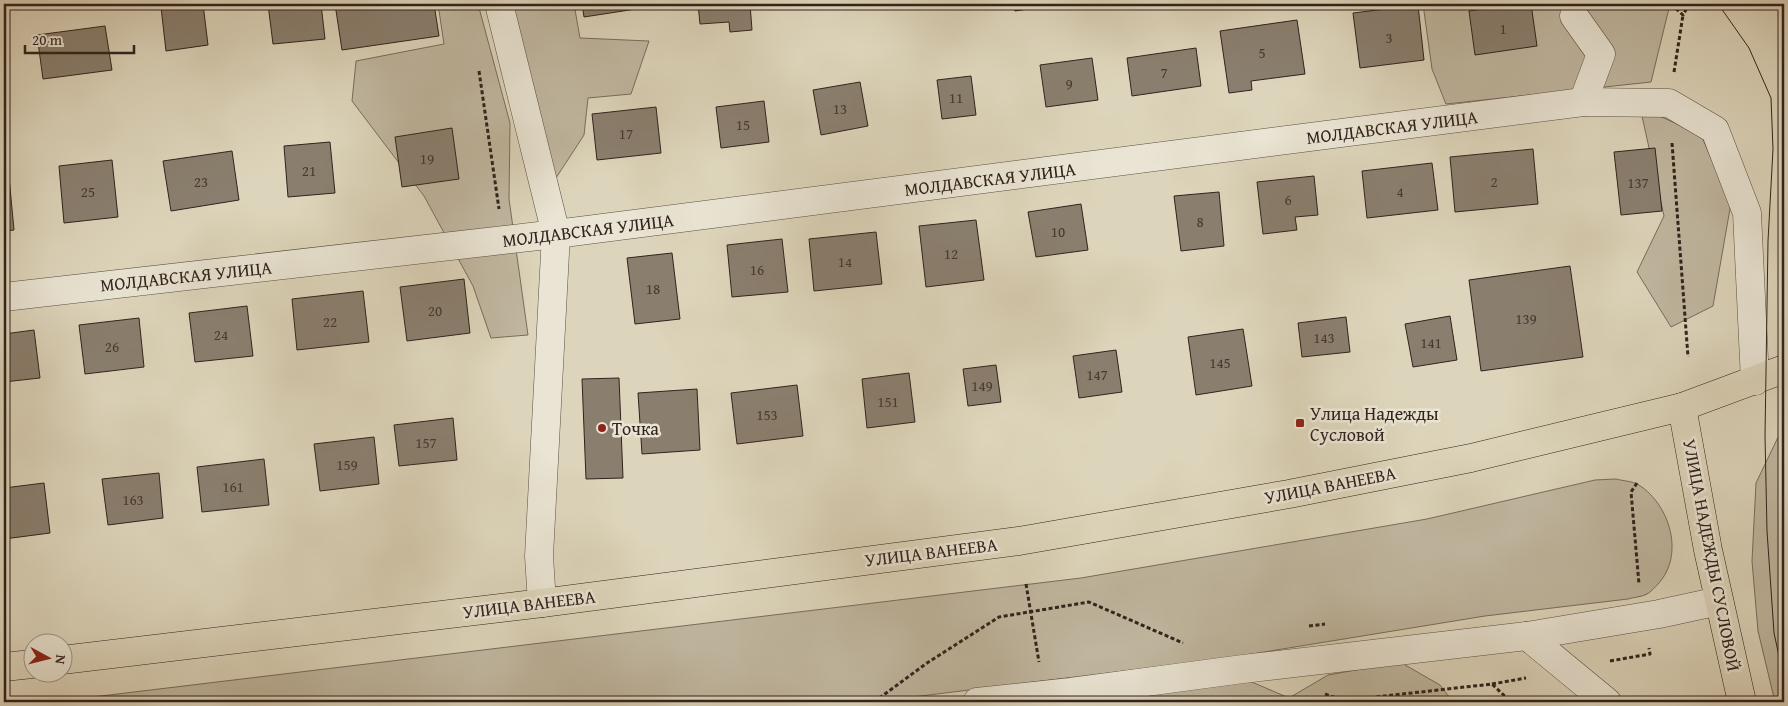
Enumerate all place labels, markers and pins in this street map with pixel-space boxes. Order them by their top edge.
place label: Улица Надежды Сусловой [1310,400,1439,448]
place label: Точка [612,415,659,442]
marker: Улица Надежды Сусловой [1294,417,1306,429]
marker: Точка [596,422,608,434]

